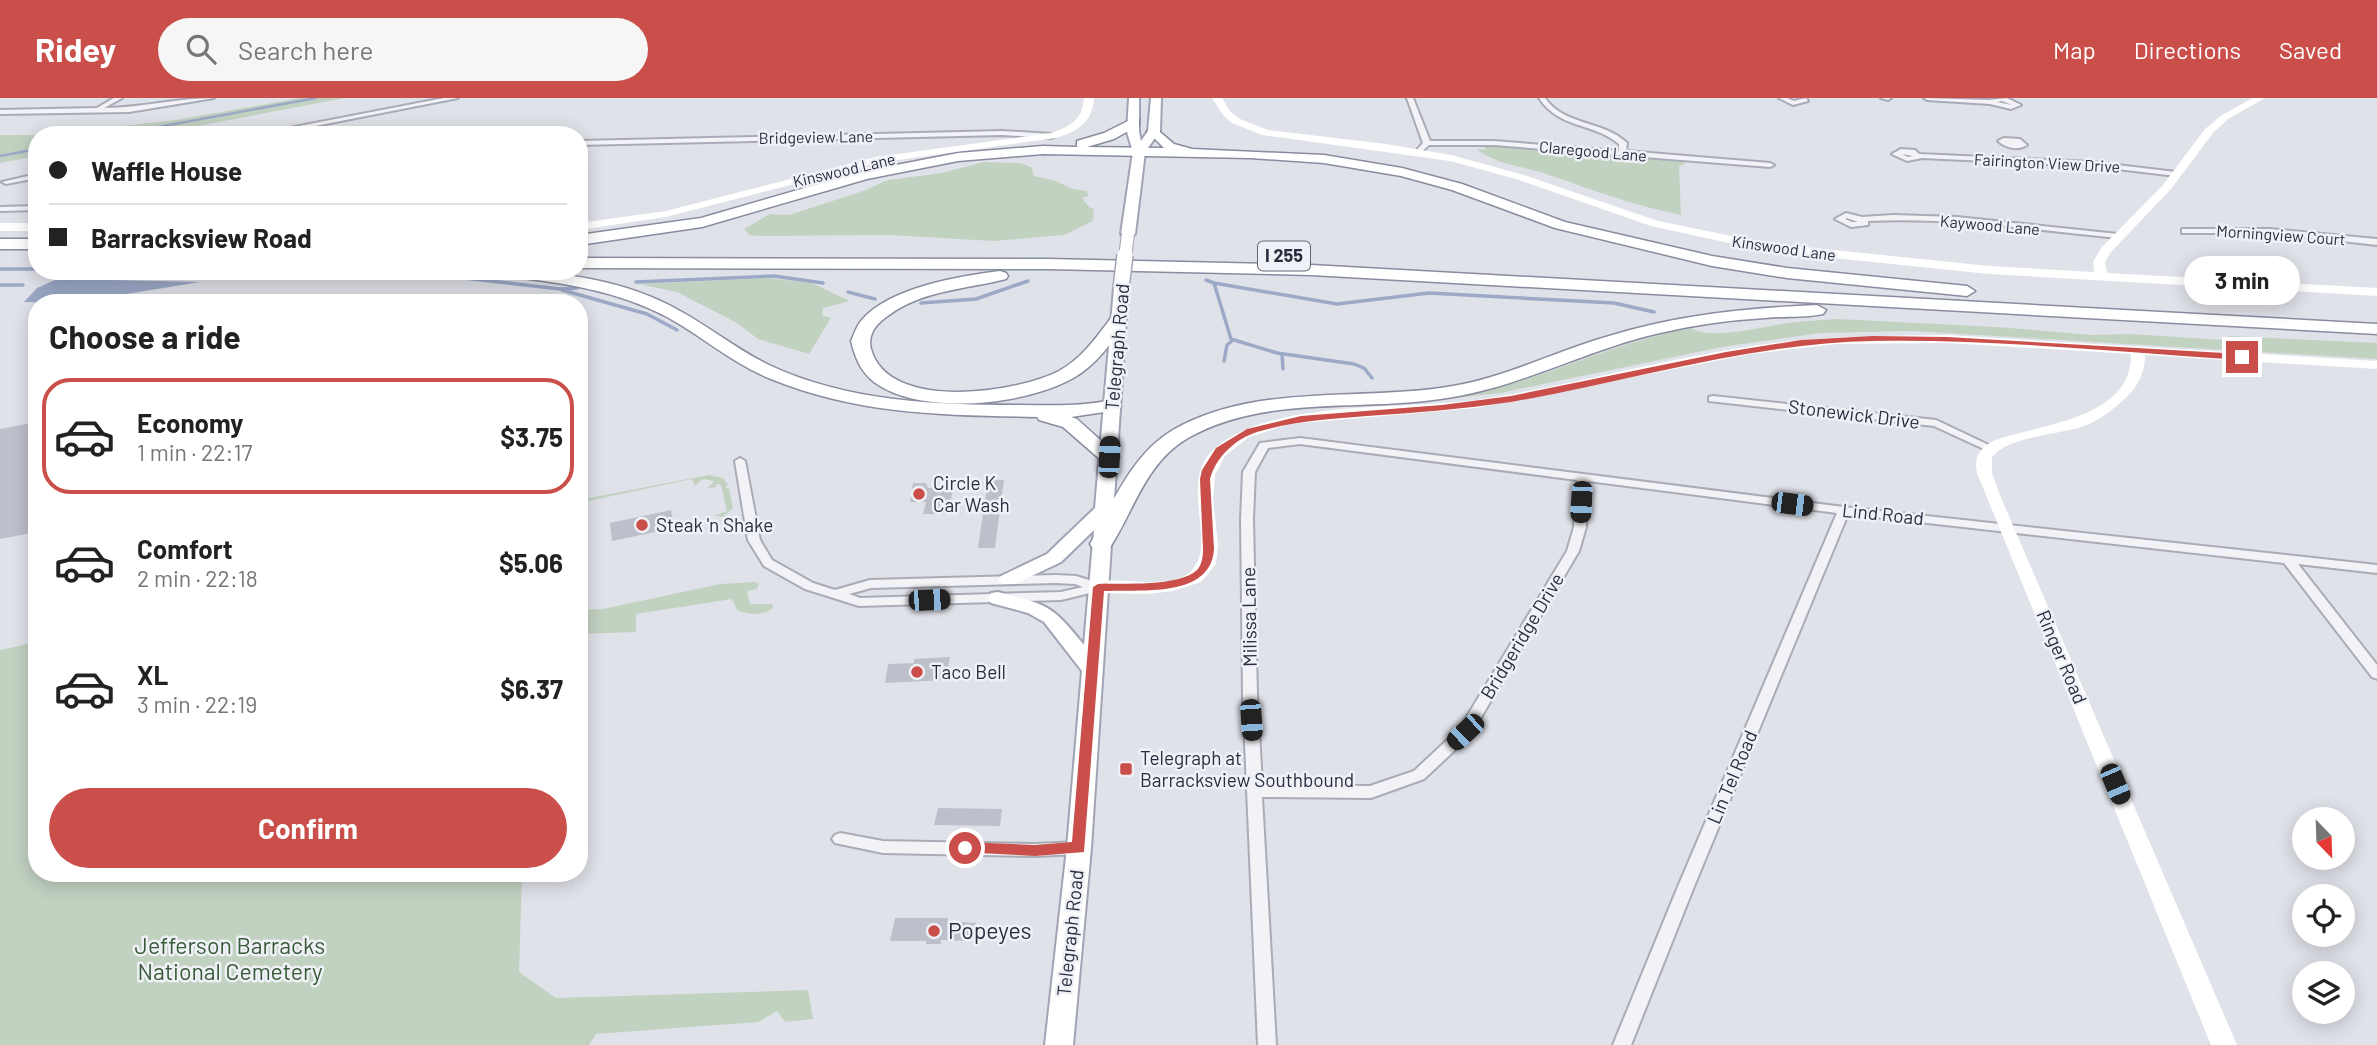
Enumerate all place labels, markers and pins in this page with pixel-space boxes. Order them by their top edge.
place label: Circle K Car Wash [933,471,1010,516]
marker: Circle K Car Wash [911,486,927,502]
place label: Steak 'n Shake [656,513,773,536]
marker: Steak 'n Shake [634,517,650,533]
place label: Taco Bell [931,660,1006,683]
marker: Taco Bell [909,664,925,680]
place label: Telegraph at Barracksview Southbound [1140,746,1354,791]
marker: Telegraph at Barracksview Southbound [1118,761,1134,777]
place label: Popeyes [948,916,1032,944]
marker: Popeyes [926,923,942,939]

